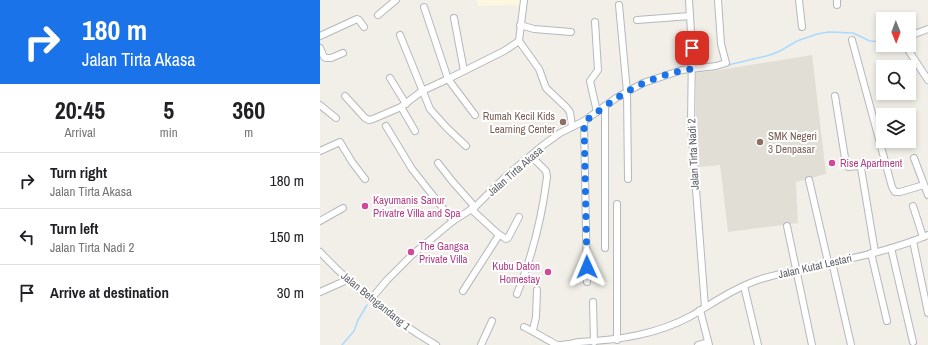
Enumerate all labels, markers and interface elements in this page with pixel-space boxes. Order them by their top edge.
text: 180 m [82,11,147,49]
north arrow [876,12,916,52]
map controls [876,12,916,148]
icon: right [16,16,68,68]
pin [675,31,709,65]
icon: arrive [681,37,703,59]
text: Jalan Tirta Akasa [82,47,195,72]
button: search [876,60,916,100]
text: 20:45 [55,94,105,126]
text: 5 [163,94,174,126]
text: 360 [232,94,265,126]
button: layers [876,108,916,148]
place label: Rumah Kecil Kids Learning Center [483,109,555,136]
marker: Rumah Kecil Kids Learning Center [558,117,568,127]
street label: Jalan Tirta Nadi 2 [684,118,702,190]
text: Arrival [65,124,95,141]
text: min [160,124,178,141]
text: m [244,124,253,141]
place label: SMK Negeri 3 Denpasar [768,129,817,156]
marker: SMK Negeri 3 Denpasar [755,137,765,147]
street label: Jalan Tirta Akasa [484,143,546,199]
place label: Rise Apartment [840,156,903,170]
marker: Rise Apartment [827,158,837,168]
text: Turn right [50,162,107,183]
icon: right [16,170,38,192]
text: 180 m [270,170,304,191]
text: Jalan Tirta Akasa [50,183,132,200]
place label: Kayumanis Sanur Privatre Villa and Spa [373,193,461,220]
marker: Kayumanis Sanur Privatre Villa and Spa [360,201,370,211]
text: Turn left [50,218,98,239]
icon: left [16,226,38,248]
text: 150 m [270,226,304,247]
text: Jalan Tirta Nadi 2 [50,239,134,256]
place label: The Gangsa Private Villa [419,239,469,266]
position arrow [566,246,608,288]
marker: The Gangsa Private Villa [406,247,416,257]
street label: Jalan Kutat Lestari [777,251,853,281]
place label: Kubu Daton Homestay [492,259,540,286]
marker: Kubu Daton Homestay [543,267,553,277]
street label: Jalan Betngandang 1 [338,269,414,333]
icon: arrive [16,282,38,304]
text: Arrive at destination [50,282,169,303]
text: 30 m [277,282,304,303]

